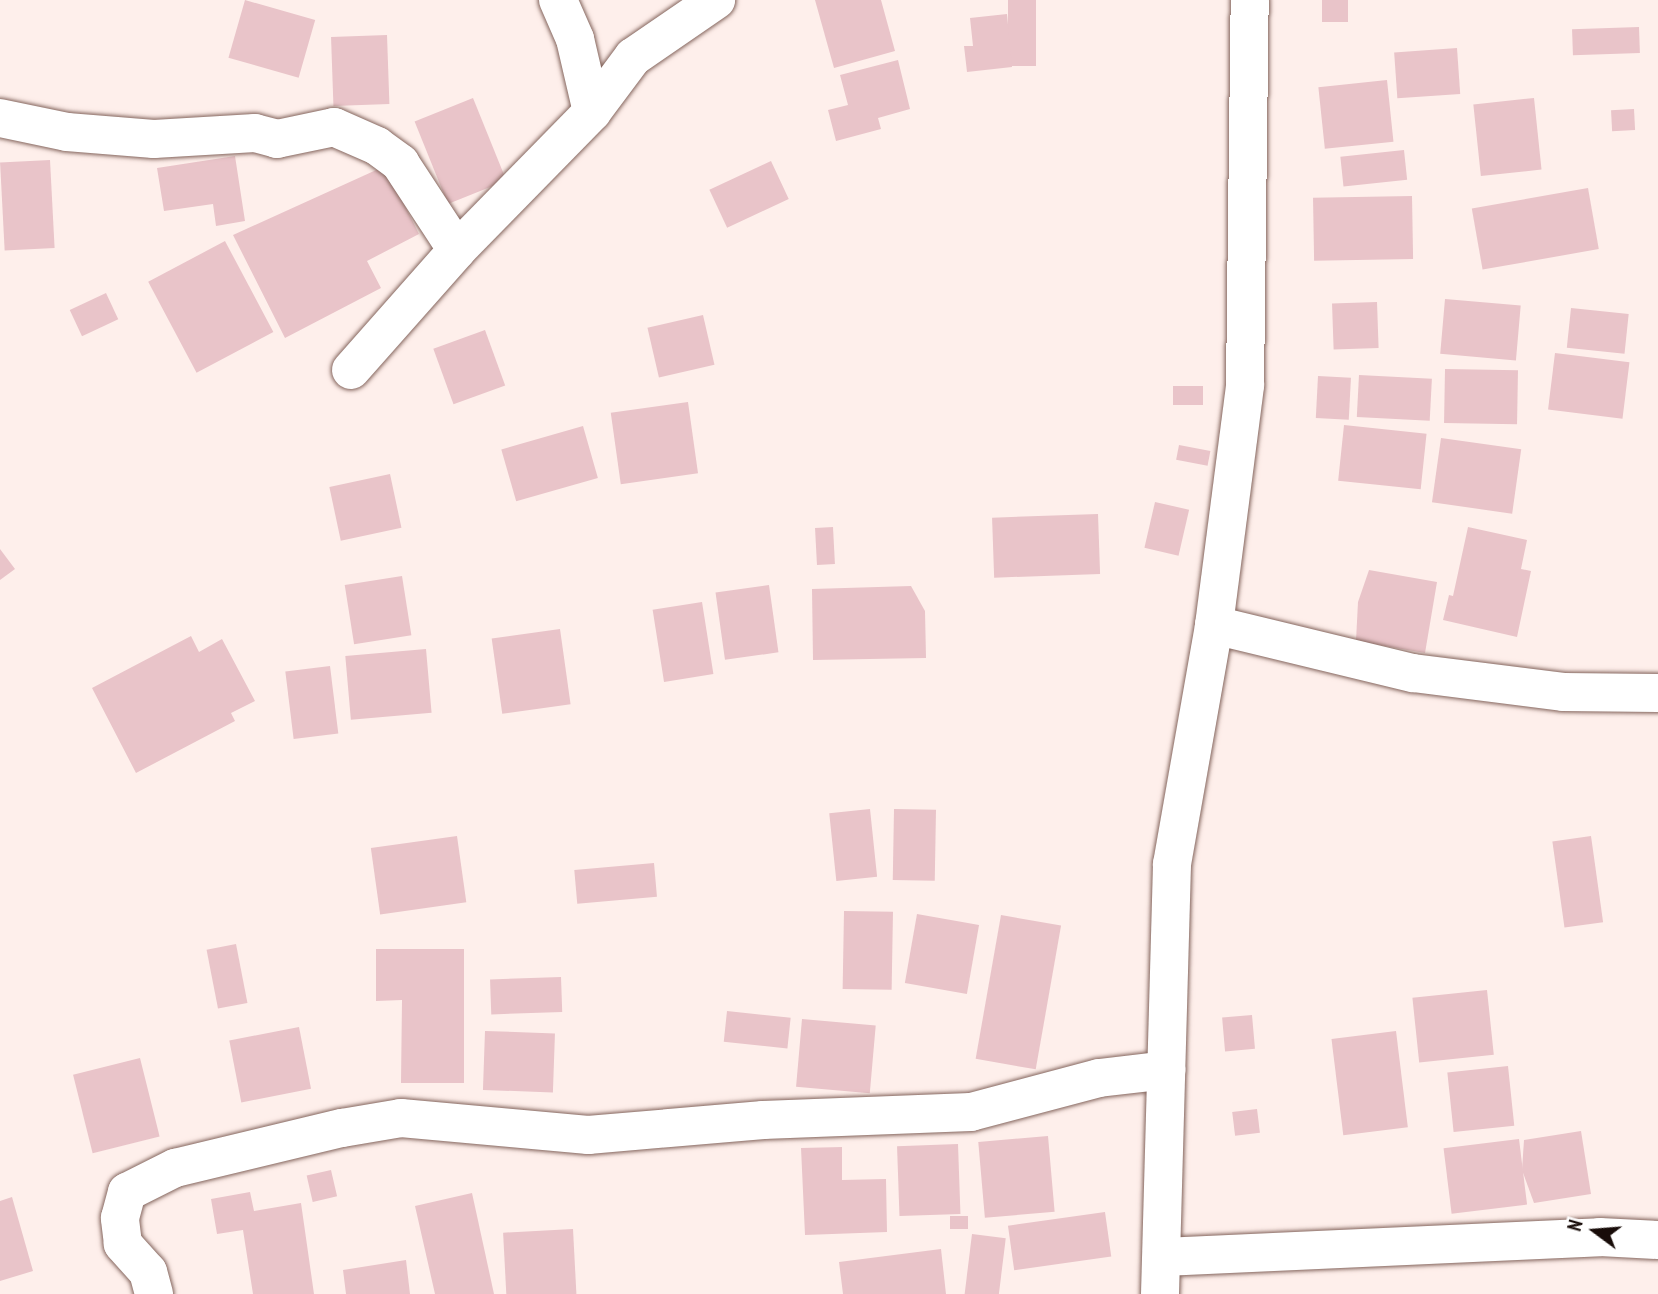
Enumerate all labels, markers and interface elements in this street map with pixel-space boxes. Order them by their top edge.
north arrow [1560,1196,1630,1266]
text: N [1562,1217,1588,1233]

